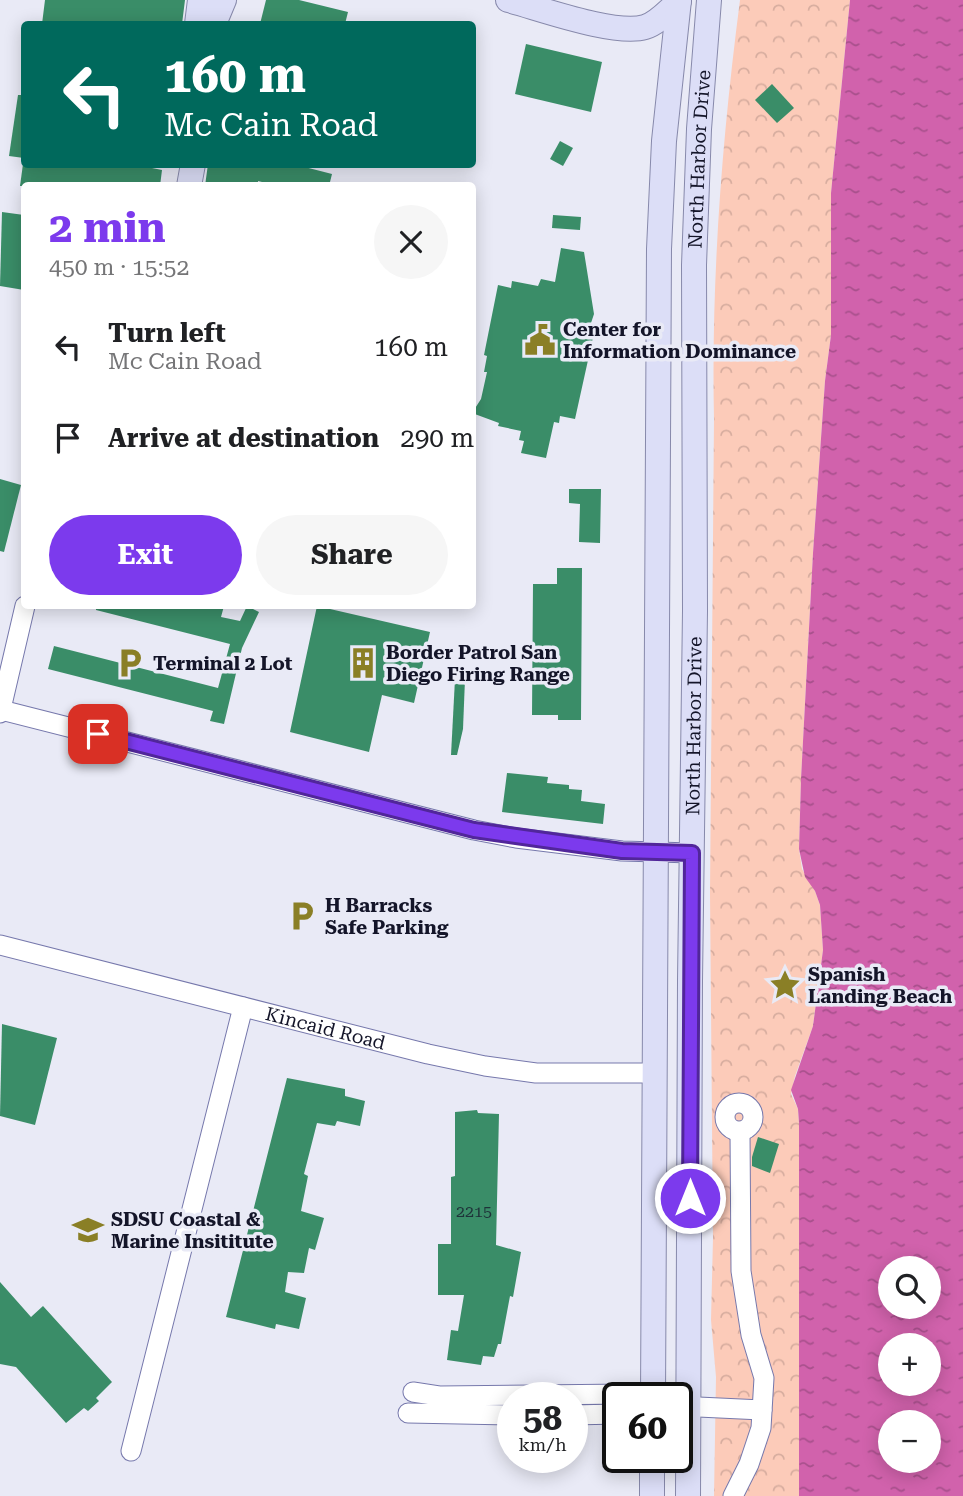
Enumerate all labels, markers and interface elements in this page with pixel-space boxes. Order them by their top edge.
text: 160 m [164,47,306,104]
icon: left [49,49,140,140]
street label: North Harbor Drive [684,69,716,249]
text: Mc Cain Road [164,106,378,144]
text: 2 min [49,203,166,252]
button: close [374,205,448,279]
text: 450 m · 15:52 [49,254,189,281]
text: Turn left [108,318,226,348]
place label: Center for Information Dominance [563,318,796,363]
public building icon: Center for Information Dominance [523,323,557,357]
icon: left [49,328,87,366]
text: 160 m [374,332,448,362]
text: Mc Cain Road [108,348,262,375]
icon: arrive [49,419,87,457]
text: Arrive at destination [108,423,379,453]
text: 290 m [400,423,474,453]
button: Exit [49,515,242,595]
button: Share [256,515,448,595]
street label: North Harbor Drive [681,636,707,816]
place label: Border Patrol San Diego Firing Range [386,641,570,686]
parking icon: Terminal 2 Lot [113,646,147,680]
building icon: Border Patrol San Diego Firing Range [346,646,380,680]
place label: Terminal 2 Lot [153,652,293,675]
pin [68,704,128,764]
icon: arrive [79,715,117,753]
place label: H Barracks Safe Parking [325,894,449,939]
parking icon: H Barracks Safe Parking [285,899,319,933]
place label: Spanish Landing Beach [808,963,952,1008]
place icon: Spanish Landing Beach [768,968,802,1002]
street label: Kincaid Road [263,1002,388,1055]
position arrow [653,1161,727,1235]
house number: 2215 [456,1202,492,1221]
place label: SDSU Coastal & Marine Insititute [111,1208,274,1253]
school or university icon: SDSU Coastal & Marine Insititute [71,1213,105,1247]
map controls [878,1256,941,1473]
button: search [878,1256,941,1319]
button: + [878,1333,941,1396]
speed limit sign: 60 [602,1382,693,1473]
text: 58 [523,1398,562,1439]
button: − [878,1410,941,1473]
text: km/h [518,1434,567,1455]

